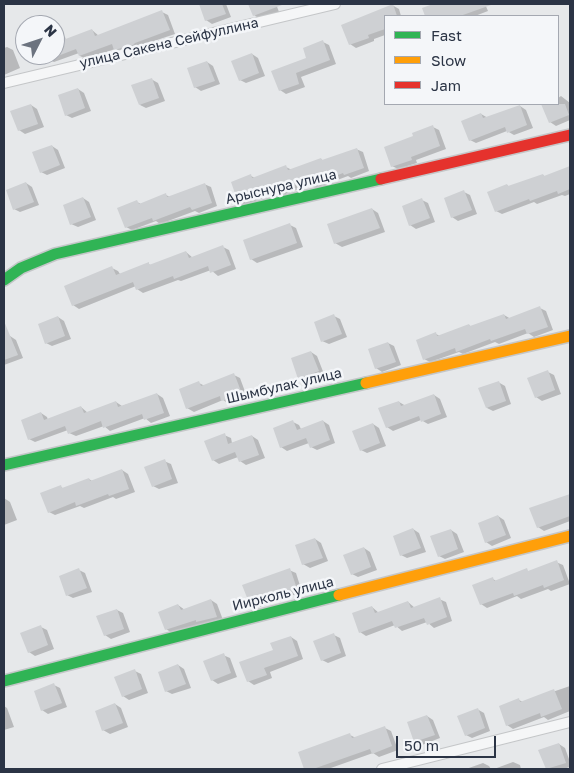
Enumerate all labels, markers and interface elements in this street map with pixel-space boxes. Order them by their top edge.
street label: улица Сакена Сейфуллина [78,14,260,72]
north arrow [15,15,65,65]
legend [384,15,559,105]
text: N [41,21,61,40]
text: Fast [431,26,462,44]
text: Slow [431,51,466,69]
text: Jam [431,76,461,94]
street label: Арыснура улица [224,166,338,208]
street label: Шымбулак улица [225,365,343,407]
street label: Иирколь улица [231,573,335,615]
scale bar [399,726,499,758]
text: 50 m [404,736,439,754]

